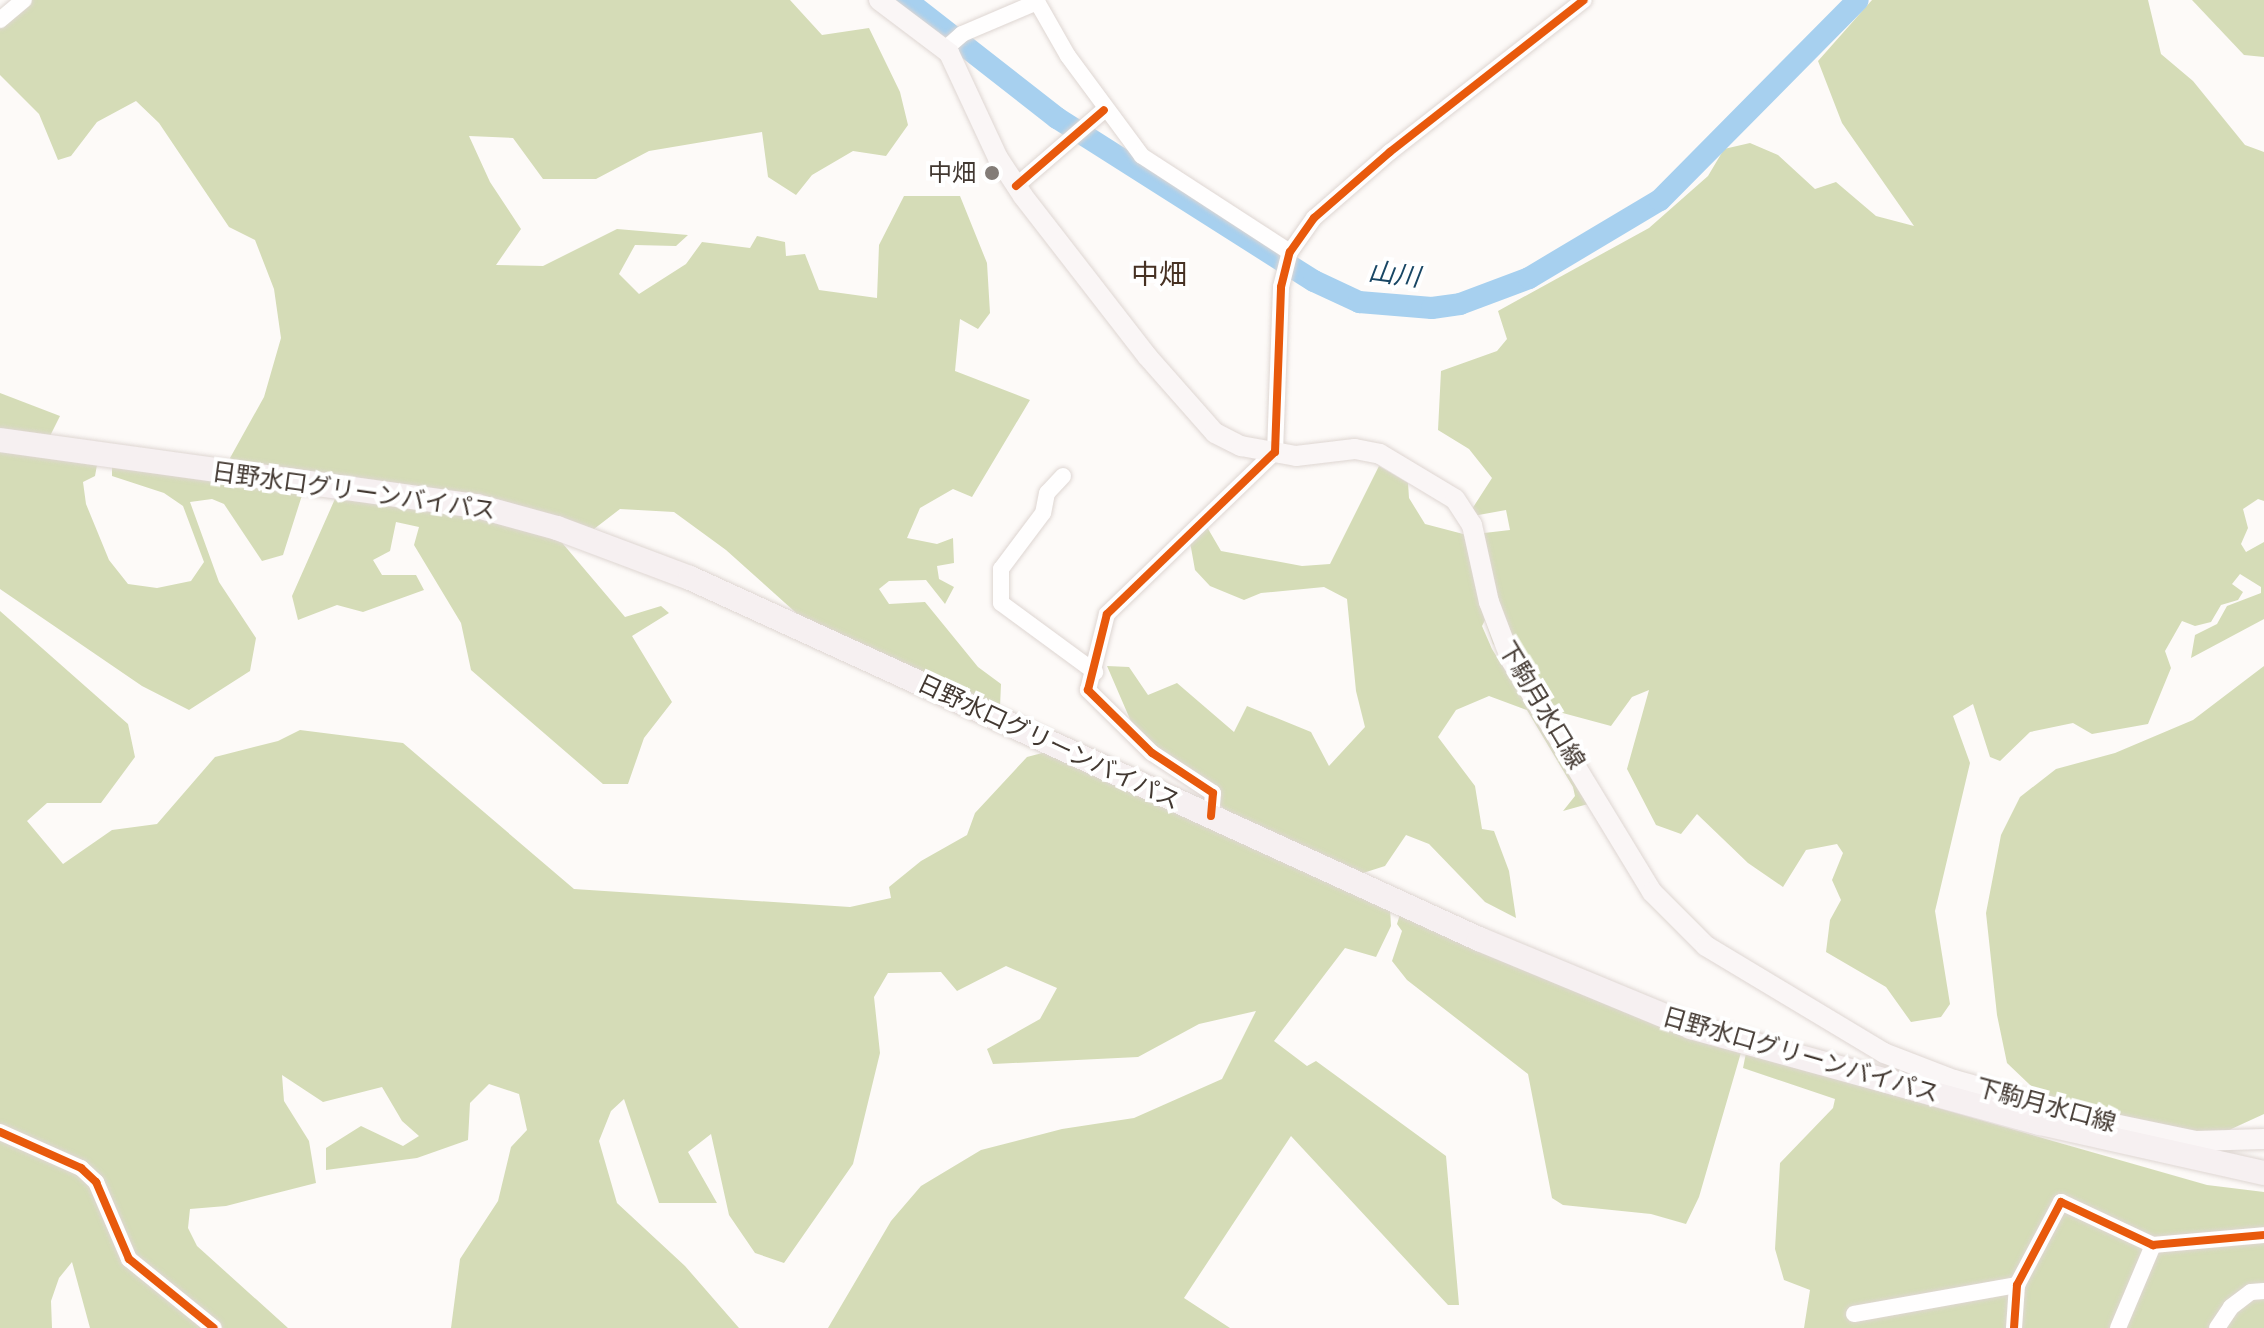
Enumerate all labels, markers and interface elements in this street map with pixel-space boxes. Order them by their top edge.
place label: 中畑 [928,159,976,187]
marker: 中畑 [983,164,1001,182]
water label: 山川 [1366,256,1422,294]
district label: 中畑 [1131,258,1187,292]
street label: 日野水口グリーンバイパス [209,457,499,525]
street label: 下駒月水口線 [1493,636,1591,774]
street label: 日野水口グリーンバイパス [912,668,1186,816]
street label: 日野水口グリーンバイパス [1659,1001,1943,1109]
street label: 下駒月水口線 [1973,1072,2119,1138]

